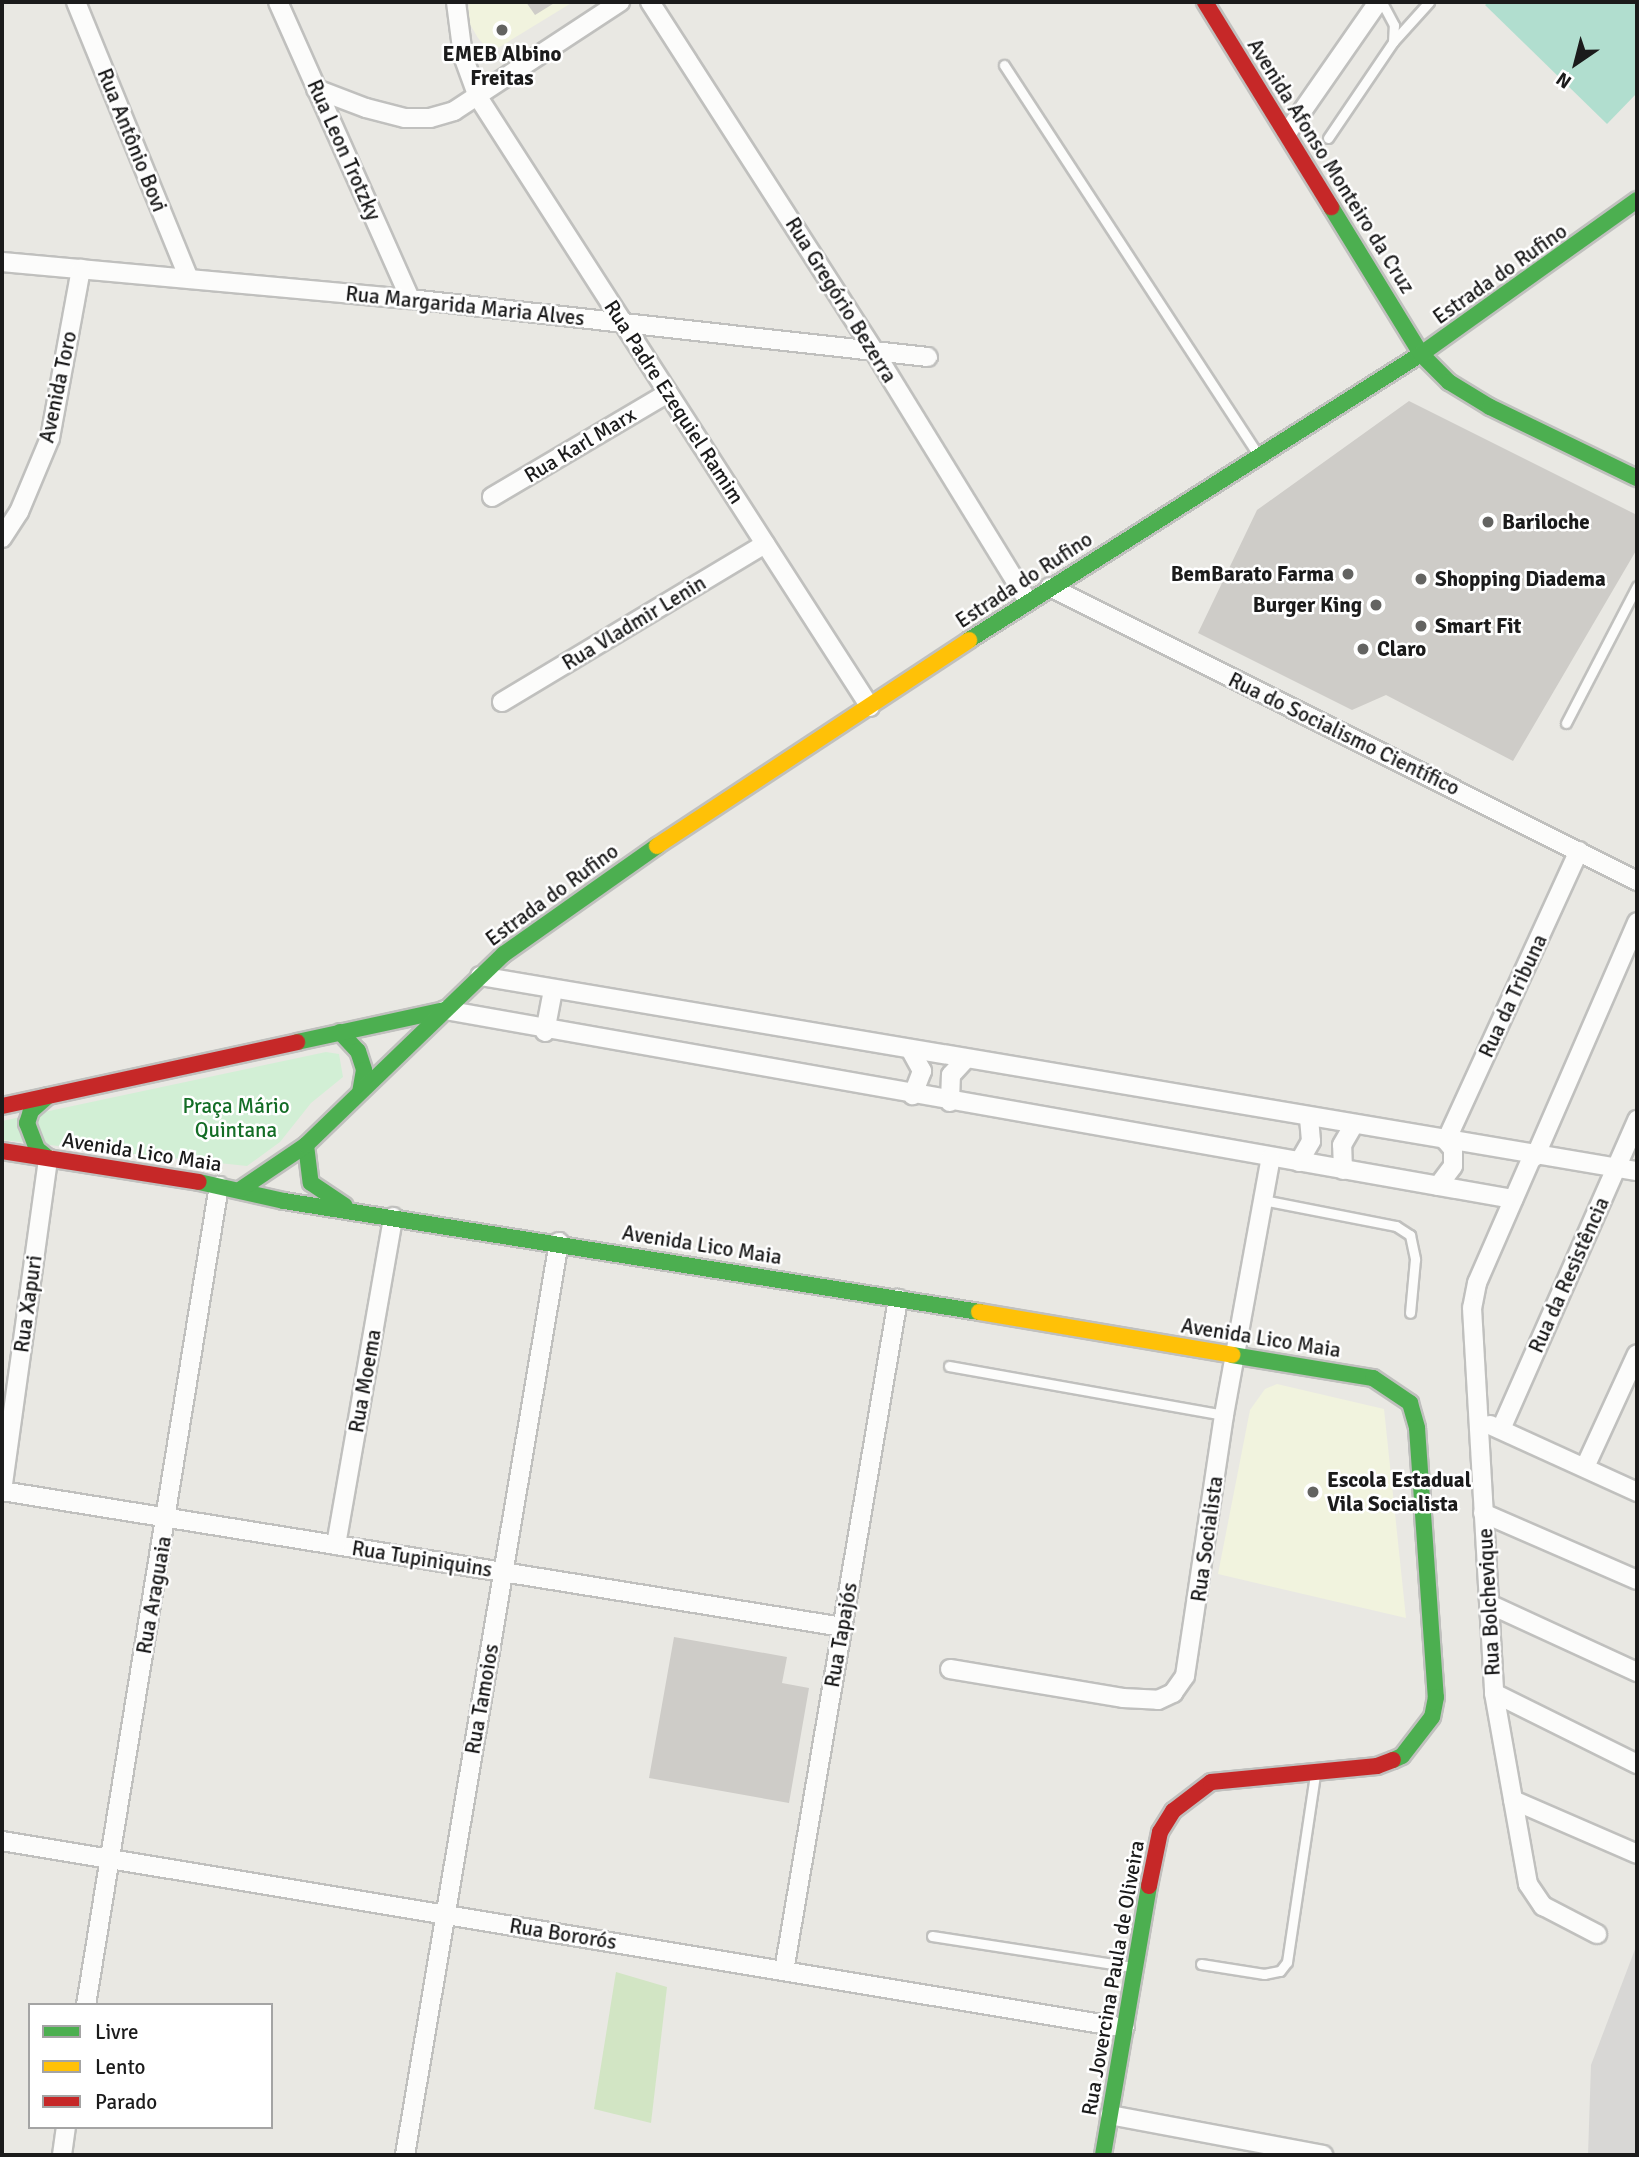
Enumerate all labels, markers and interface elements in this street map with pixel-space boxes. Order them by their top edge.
marker: EMEB Albino Freitas [494,22,510,38]
north arrow [1541,28,1611,98]
street label: Avenida Afonso Monteiro da Cruz [1242,34,1420,298]
place label: EMEB Albino Freitas [443,41,561,91]
street label: Rua Antônio Bovi [92,65,172,215]
text: N [1552,67,1576,94]
street label: Rua Leon Trotzky [302,76,386,224]
street label: Rua Gregório Bezerra [780,213,902,387]
street label: Estrada do Rufino [1428,218,1572,330]
street label: Rua Margarida Maria Alves [344,281,586,331]
street label: Rua Padre Ezequiel Ramim [599,295,749,509]
street label: Avenida Toro [34,329,82,445]
street label: Rua Karl Marx [520,402,640,488]
place label: Bariloche [1502,509,1590,535]
marker: Bariloche [1480,514,1496,530]
street label: Estrada do Rufino [951,526,1097,634]
place label: BemBarato Farma [1171,561,1334,587]
marker: BemBarato Farma [1340,566,1356,582]
place label: Shopping Diadema [1435,566,1606,592]
street label: Rua Vladmir Lenin [558,570,710,676]
marker: Shopping Diadema [1413,571,1429,587]
place label: Burger King [1253,592,1362,618]
marker: Burger King [1368,597,1384,613]
place label: Smart Fit [1435,613,1521,639]
marker: Smart Fit [1413,618,1429,634]
place label: Claro [1377,636,1426,662]
marker: Claro [1355,641,1371,657]
street label: Rua do Socialismo Científico [1224,667,1464,801]
street label: Estrada do Rufino [481,838,623,952]
street label: Rua da Tribuna [1473,930,1553,1062]
park label: Praça Mário Quintana [182,1093,290,1143]
street label: Avenida Lico Maia [60,1127,224,1177]
street label: Rua da Resistência [1523,1193,1615,1357]
street label: Avenida Lico Maia [620,1220,784,1270]
street label: Rua Xapuri [9,1254,47,1354]
street label: Avenida Lico Maia [1179,1313,1343,1363]
street label: Rua Moema [344,1327,386,1435]
place label: Escola Estadual Vila Socialista [1327,1467,1471,1517]
street label: Rua Socialista [1186,1474,1228,1604]
marker: Escola Estadual Vila Socialista [1305,1484,1321,1500]
street label: Rua Bolchevique [1473,1527,1505,1677]
street label: Rua Araguaia [131,1534,177,1656]
street label: Rua Tupiniquins [350,1535,494,1583]
street label: Rua Tapajós [819,1581,863,1689]
street label: Rua Tamoios [460,1642,504,1756]
street label: Rua Jovercina Paula de Oliveira [1076,1838,1150,2118]
street label: Rua Bororós [508,1913,618,1955]
legend [28,2003,273,2129]
text: Livre [95,2019,138,2045]
text: Lento [95,2054,145,2080]
text: Parado [95,2089,157,2115]

